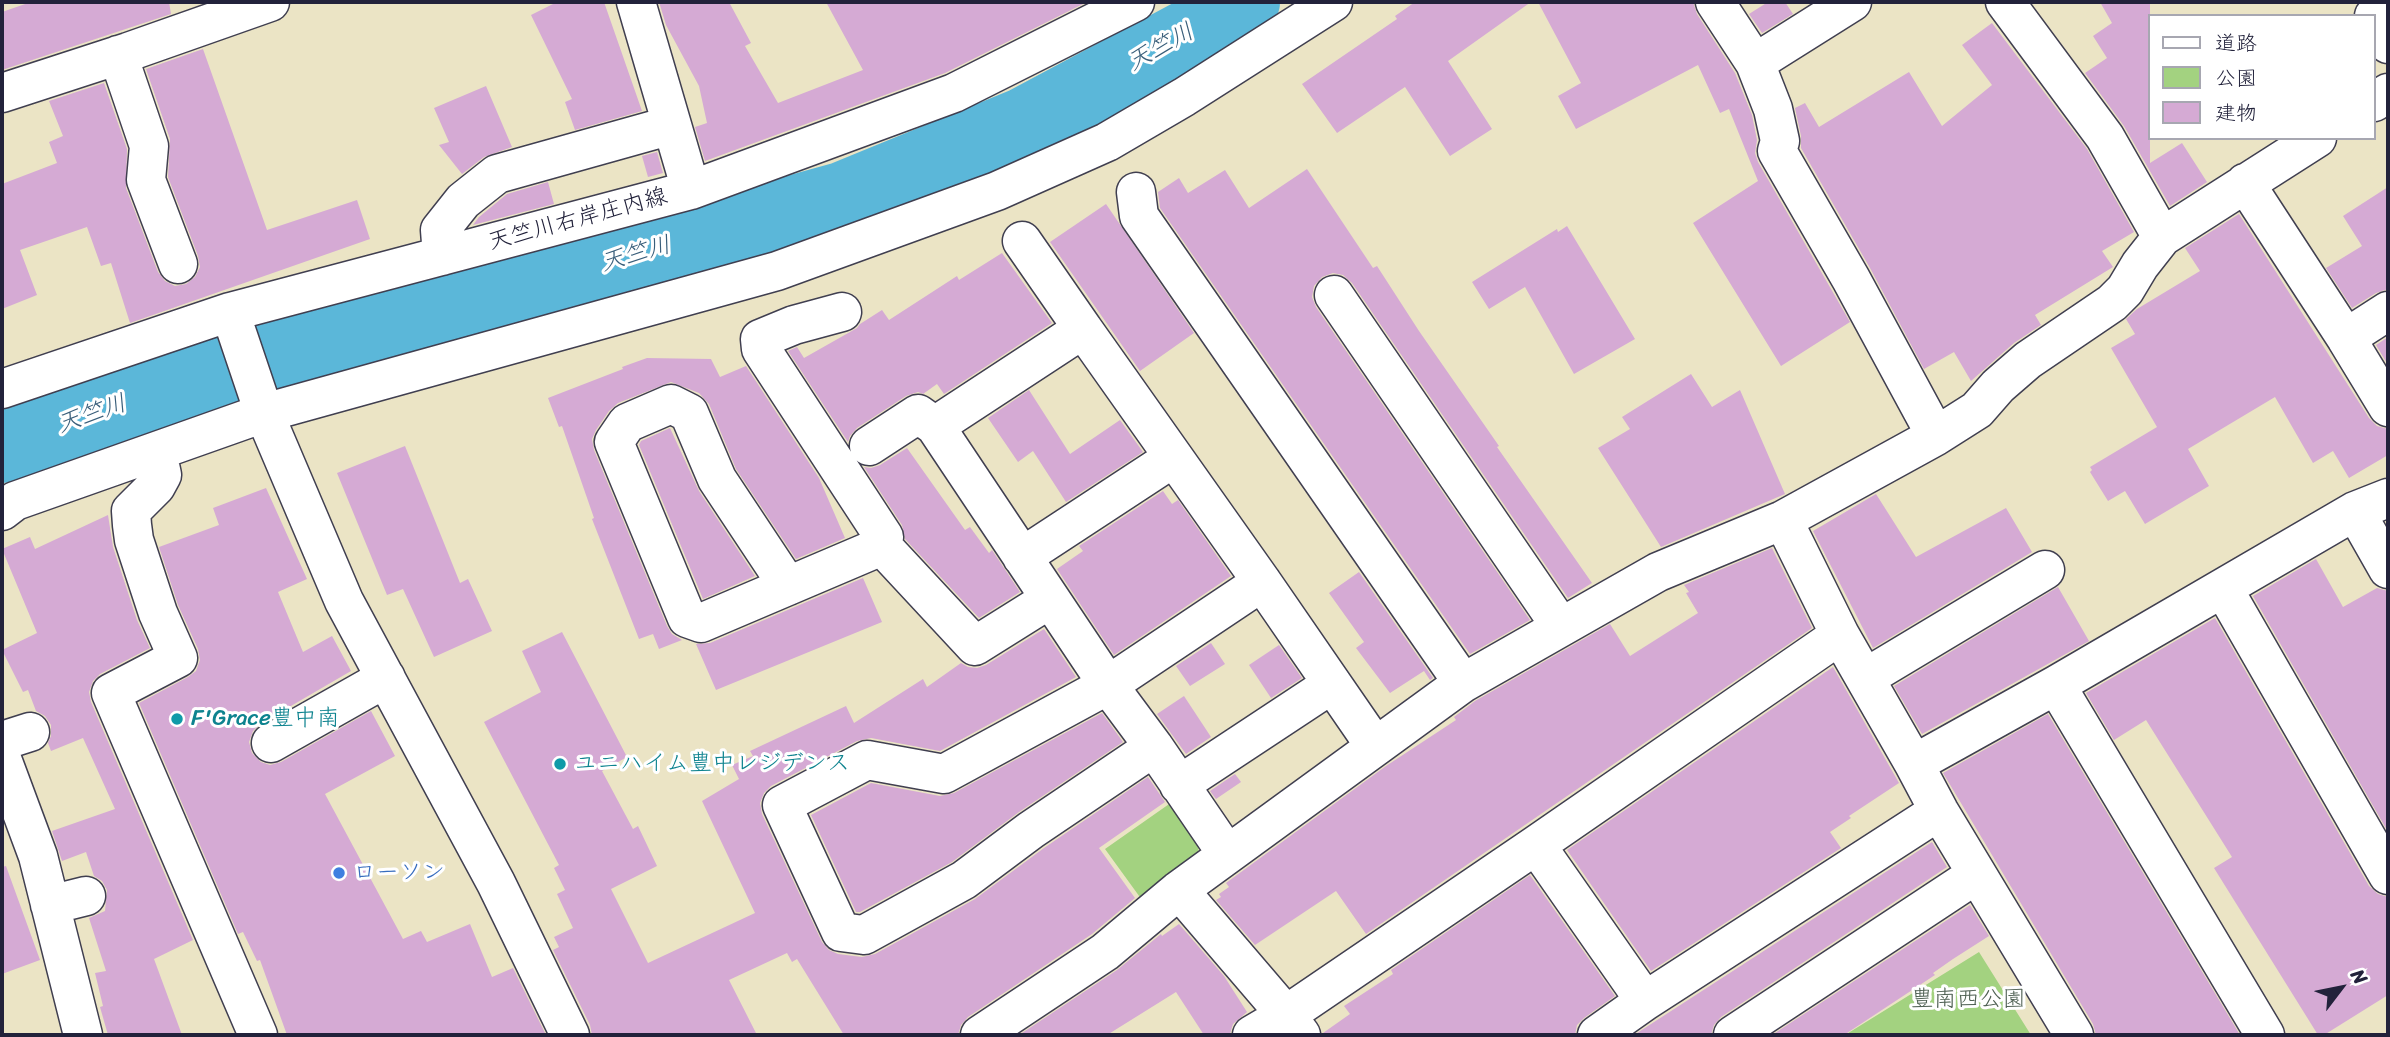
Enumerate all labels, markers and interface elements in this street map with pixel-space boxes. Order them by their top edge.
legend [2148,14,2376,140]
water label: 天竺川 [1123,18,1199,78]
text: 道路 [2215,24,2257,62]
text: 公園 [2215,59,2257,97]
text: 建物 [2215,94,2257,132]
street label: 天竺川右岸庄内線 [486,183,670,257]
water label: 天竺川 [597,231,675,279]
water label: 天竺川 [53,390,131,440]
place label: F'Grace豊中南 [191,705,340,733]
marker: F'Grace豊中南 [169,711,185,727]
place label: ユニハイム豊中レジデンス [574,750,850,778]
marker: ユニハイム豊中レジデンス [552,756,568,772]
place label: ローソン [353,859,445,887]
marker: ローソン [331,865,347,881]
north arrow [2306,953,2376,1023]
text: N [2342,962,2377,991]
park label: 豊南西公園 [1911,986,2025,1014]

